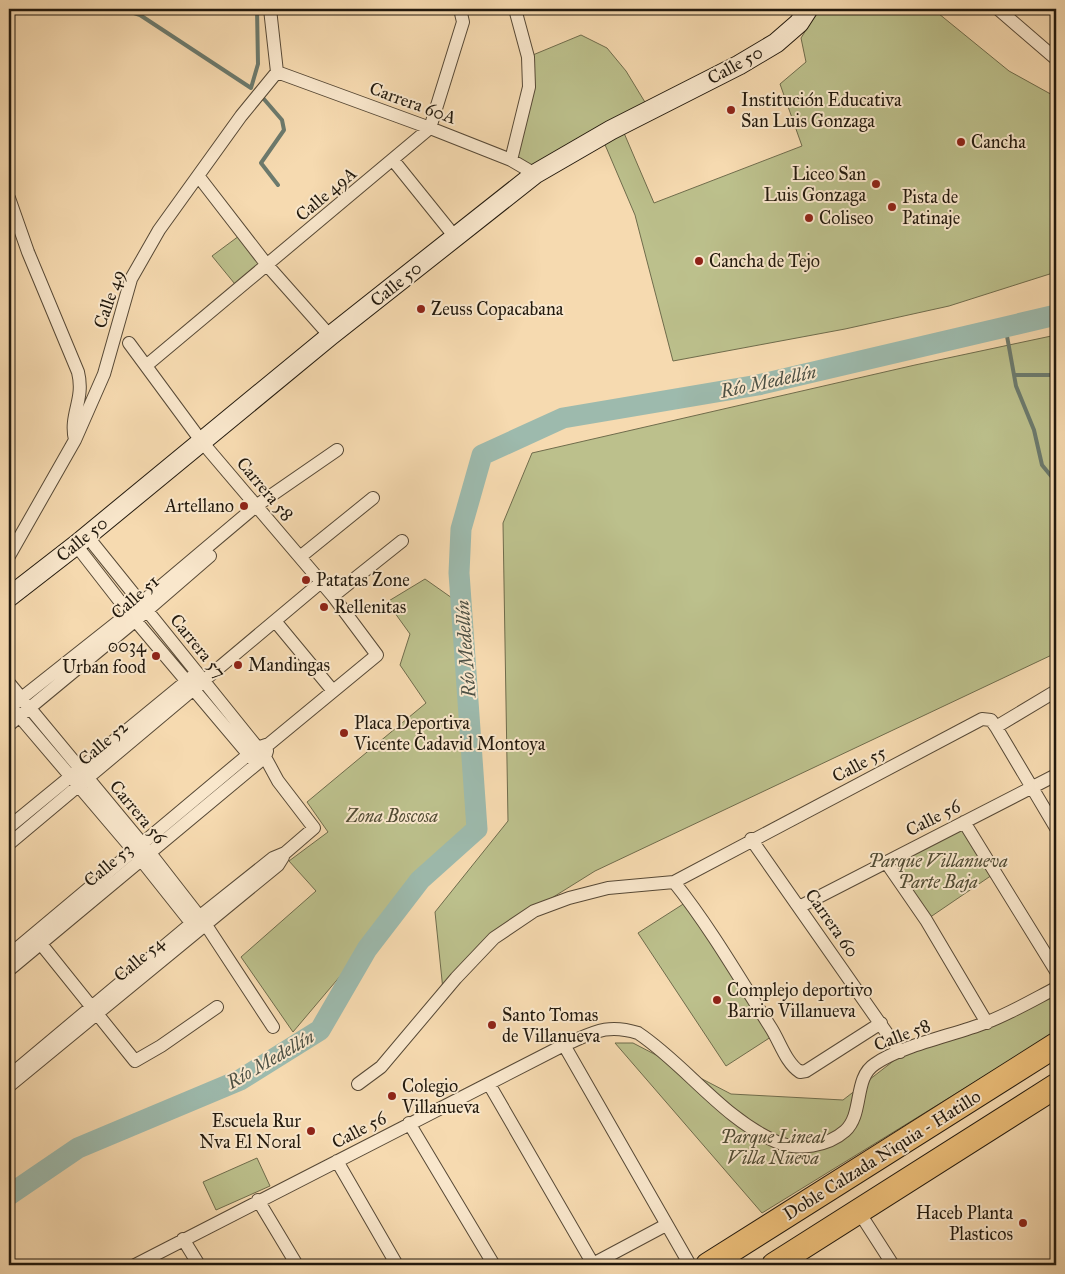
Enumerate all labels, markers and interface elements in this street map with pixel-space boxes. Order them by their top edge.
street label: Calle 50 [704,41,766,89]
street label: Carrera 60A [367,77,459,129]
place label: Institución Educativa San Luis Gonzaga [741,89,902,133]
marker: Institución Educativa San Luis Gonzaga [725,104,737,116]
place label: Cancha [971,131,1026,153]
marker: Cancha [955,136,967,148]
street label: Calle 49A [291,162,361,226]
place label: Liceo San Luis Gonzaga [764,163,866,207]
marker: Liceo San Luis Gonzaga [870,178,882,190]
place label: Pista de Patinaje [902,186,960,229]
marker: Pista de Patinaje [886,201,898,213]
place label: Coliseo [819,207,874,229]
marker: Coliseo [803,212,815,224]
place label: Cancha de Tejo [709,250,820,272]
marker: Cancha de Tejo [693,255,705,267]
street label: Calle 50 [366,257,426,311]
street label: Calle 49 [89,267,129,331]
place label: Zeuss Copacabana [431,298,564,320]
marker: Zeuss Copacabana [415,303,427,315]
water label: Río Medellín [717,360,818,403]
street label: Carrera 58 [232,452,298,526]
place label: Artellano [164,495,234,517]
marker: Artellano [238,500,250,512]
street label: Calle 50 [52,512,112,566]
place label: Patatas Zone [316,569,410,591]
street label: Calle 51 [106,570,164,624]
marker: Patatas Zone [300,574,312,586]
place label: Rellenitas [334,596,406,618]
water label: Río Medellín [451,599,480,699]
marker: Rellenitas [318,601,330,613]
street label: Carrera 57 [165,609,231,683]
place label: 0034 Urban food [62,635,147,678]
marker: 0034 Urban food [150,650,162,662]
place label: Mandingas [248,654,330,677]
marker: Mandingas [232,659,244,671]
place label: Placa Deportiva Vicente Cadavid Montoya [353,712,546,755]
street label: Calle 52 [74,716,132,770]
marker: Placa Deportiva Vicente Cadavid Montoya [338,727,350,739]
street label: Calle 55 [828,740,890,787]
street label: Carrera 56 [105,776,172,849]
street label: Calle 56 [902,795,965,841]
park label: Zona Boscosa [345,805,438,827]
street label: Calle 53 [79,838,137,892]
park label: Parque Villanueva Parte Baja [868,850,1008,893]
street label: Carrera 60 [800,884,864,962]
street label: Calle 54 [109,931,169,986]
place label: Complejo deportivo Barrio Villanueva [727,979,873,1022]
marker: Complejo deportivo Barrio Villanueva [711,994,723,1006]
place label: Santo Tomas de Villanueva [502,1004,600,1047]
street label: Calle 58 [871,1014,933,1056]
marker: Santo Tomas de Villanueva [486,1019,498,1031]
water label: Río Medellín [221,1025,318,1094]
place label: Colegio Villanueva [401,1075,480,1118]
street label: Doble Calzada Niquia - Hatillo [779,1085,985,1226]
marker: Colegio Villanueva [386,1090,398,1102]
street label: Calle 56 [328,1106,391,1153]
place label: Escuela Rur Nva El N0ral [199,1110,301,1153]
marker: Escuela Rur Nva El N0ral [305,1125,317,1137]
park label: Parque Lineal Villa Nueva [720,1126,828,1169]
place label: Haceb Planta Plasticos [916,1202,1013,1245]
marker: Haceb Planta Plasticos [1017,1217,1029,1229]

